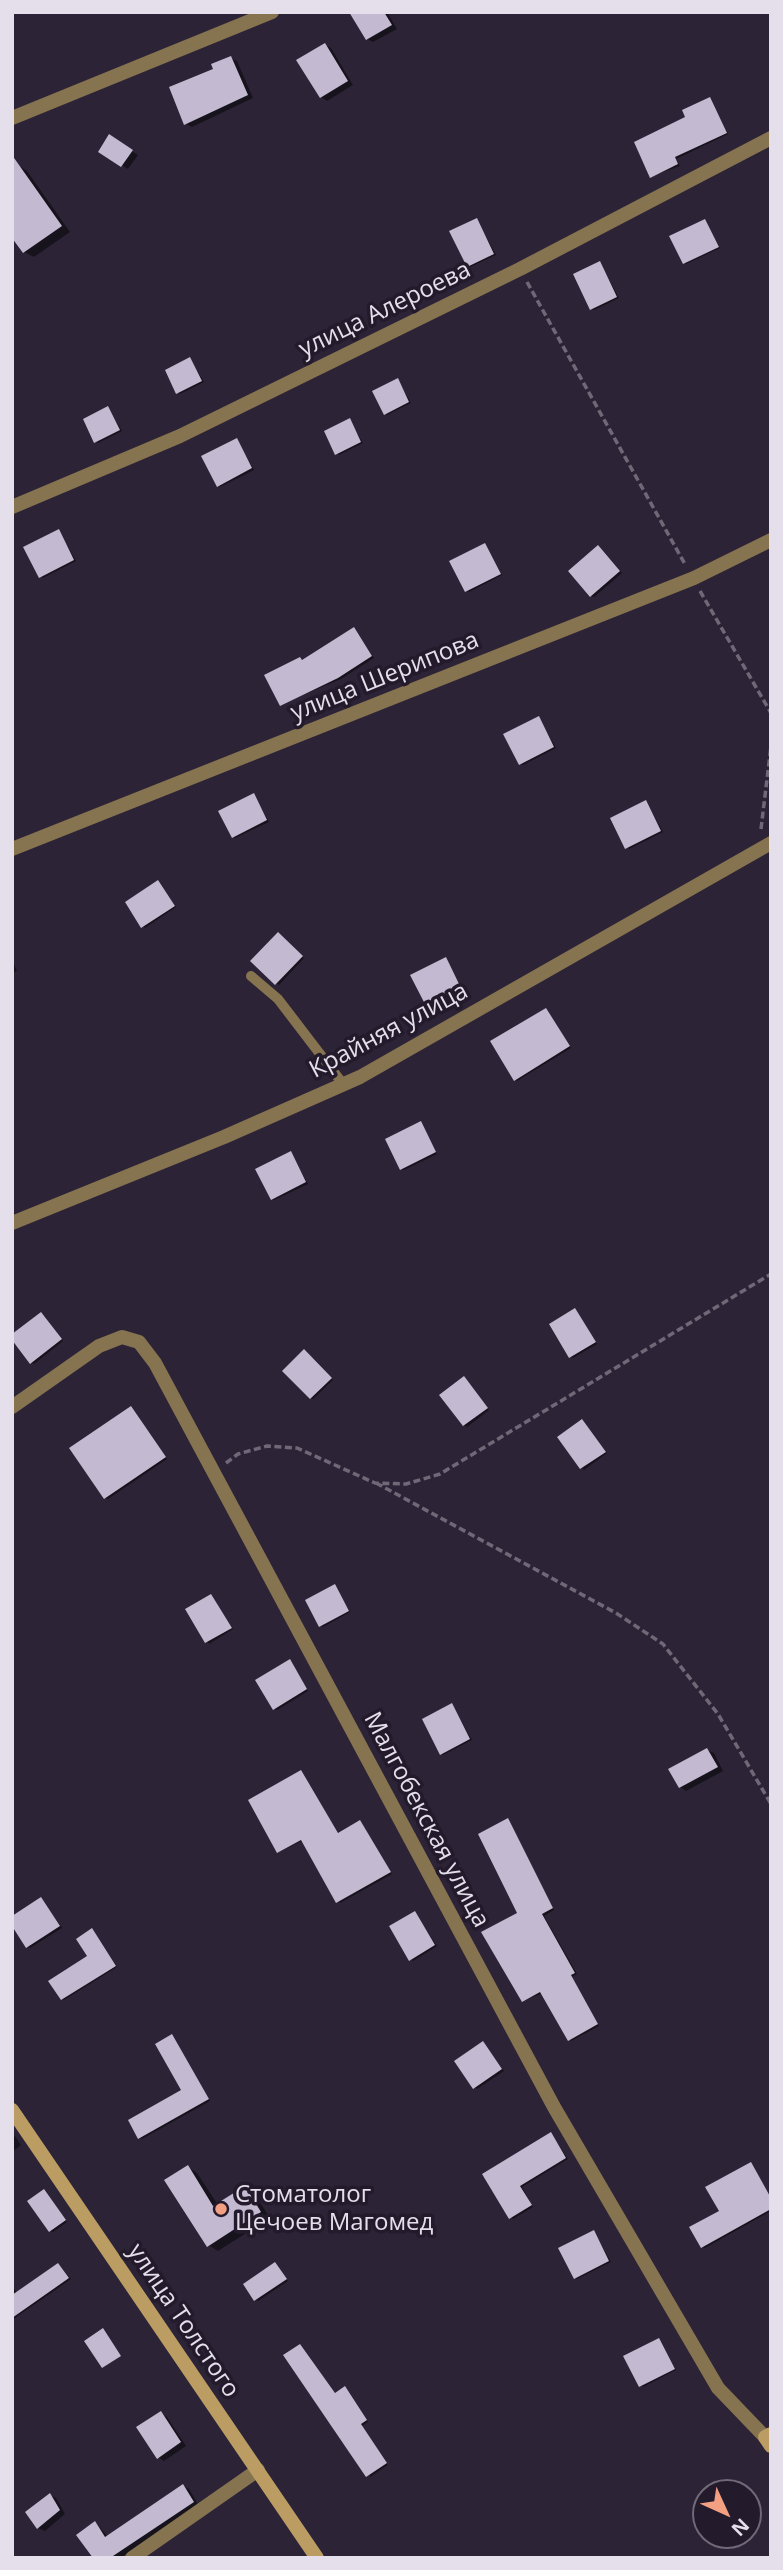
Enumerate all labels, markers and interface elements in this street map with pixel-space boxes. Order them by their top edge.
street label: улица Алероева [294,256,476,364]
street label: улица Шерипова [287,626,483,728]
street label: Крайняя улица [305,977,473,1085]
street label: Малгобекская улица [357,1707,495,1933]
place label: Стоматолог Цечоев Магомед [235,2181,433,2237]
marker: Стоматолог Цечоев Магомед [213,2201,229,2217]
street label: улица Толстого [121,2239,245,2403]
north arrow [692,2479,762,2549]
text: N [726,2513,755,2542]

